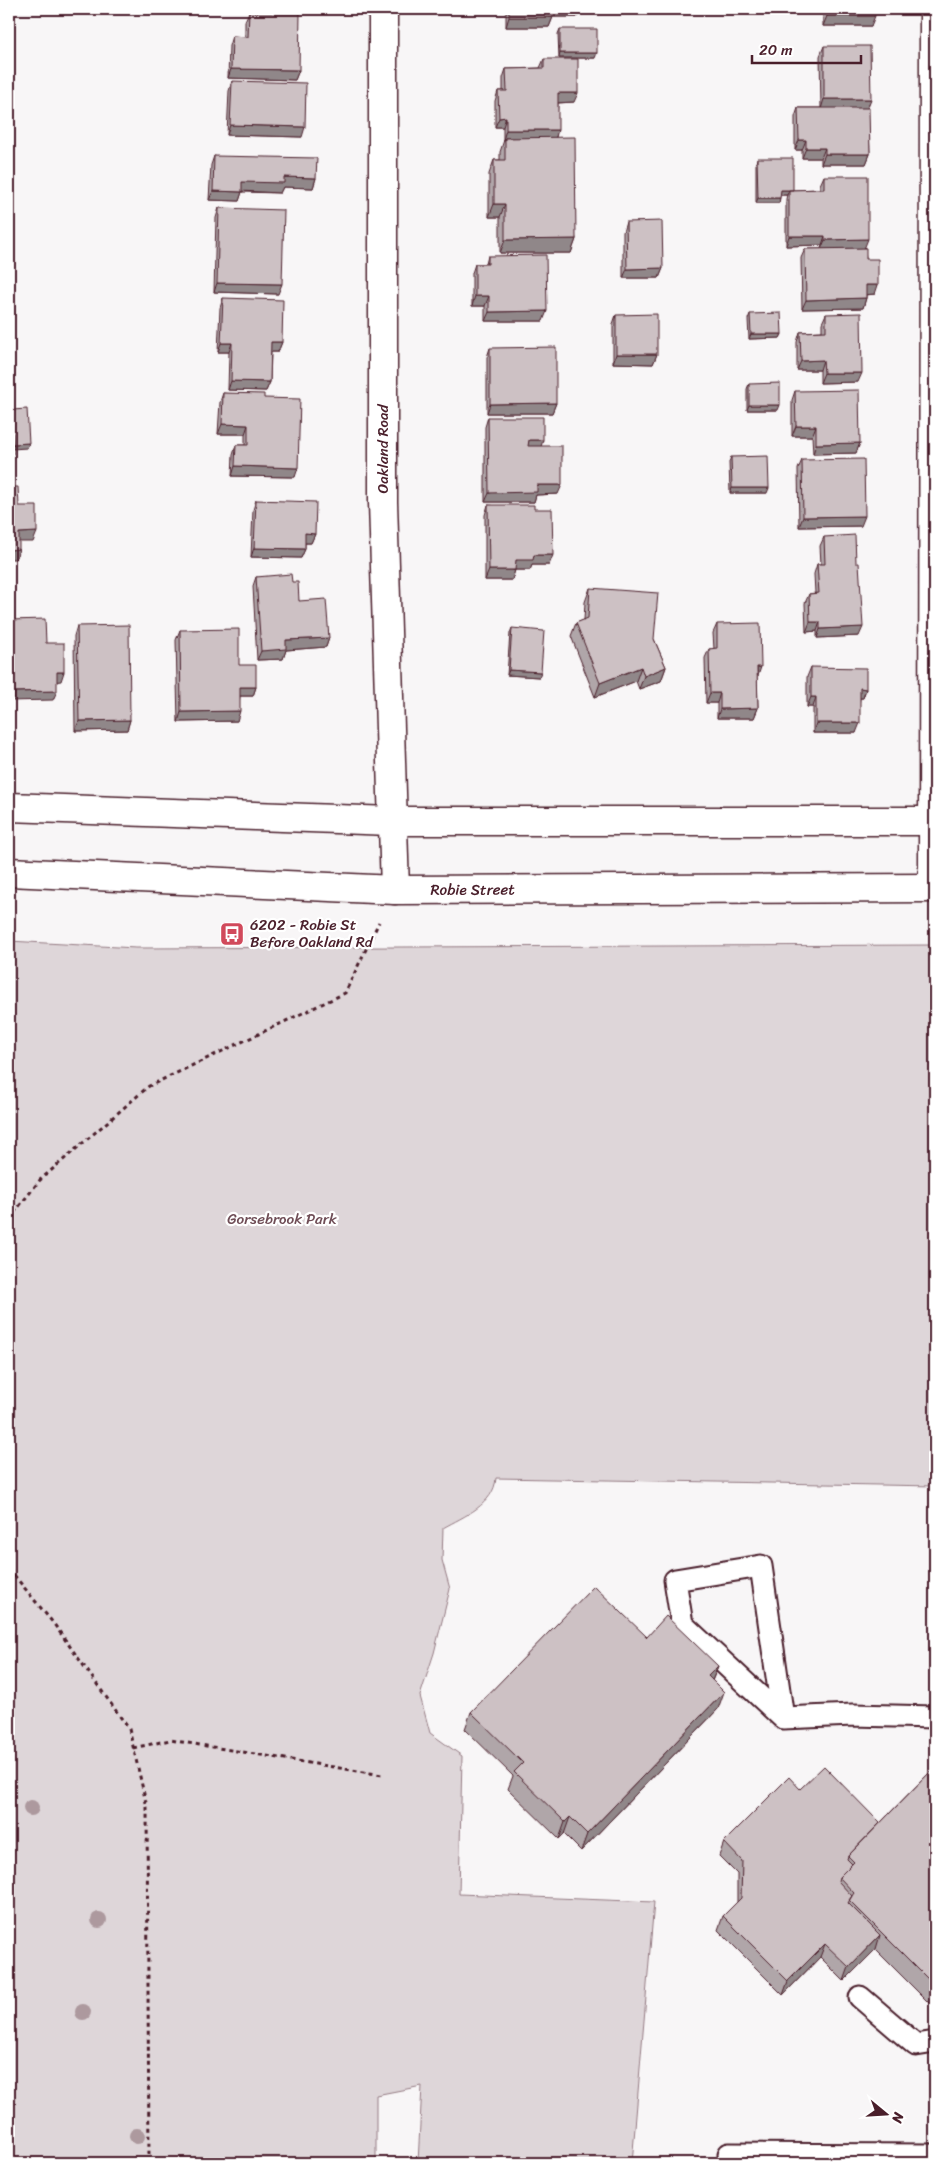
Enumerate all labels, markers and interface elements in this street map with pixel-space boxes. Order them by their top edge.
scale bar [752,32,860,64]
text: 20 m [759,37,793,63]
street label: Oakland Road [370,403,396,493]
street label: Robie Street [430,877,515,903]
place label: 6202 - Robie St Before Oakland Rd [250,912,374,955]
bus stop icon: 6202 - Robie St Before Oakland Rd [219,921,245,947]
park label: Gorsebrook Park [227,1206,338,1232]
north arrow [862,2090,912,2140]
text: N [884,2108,912,2127]

